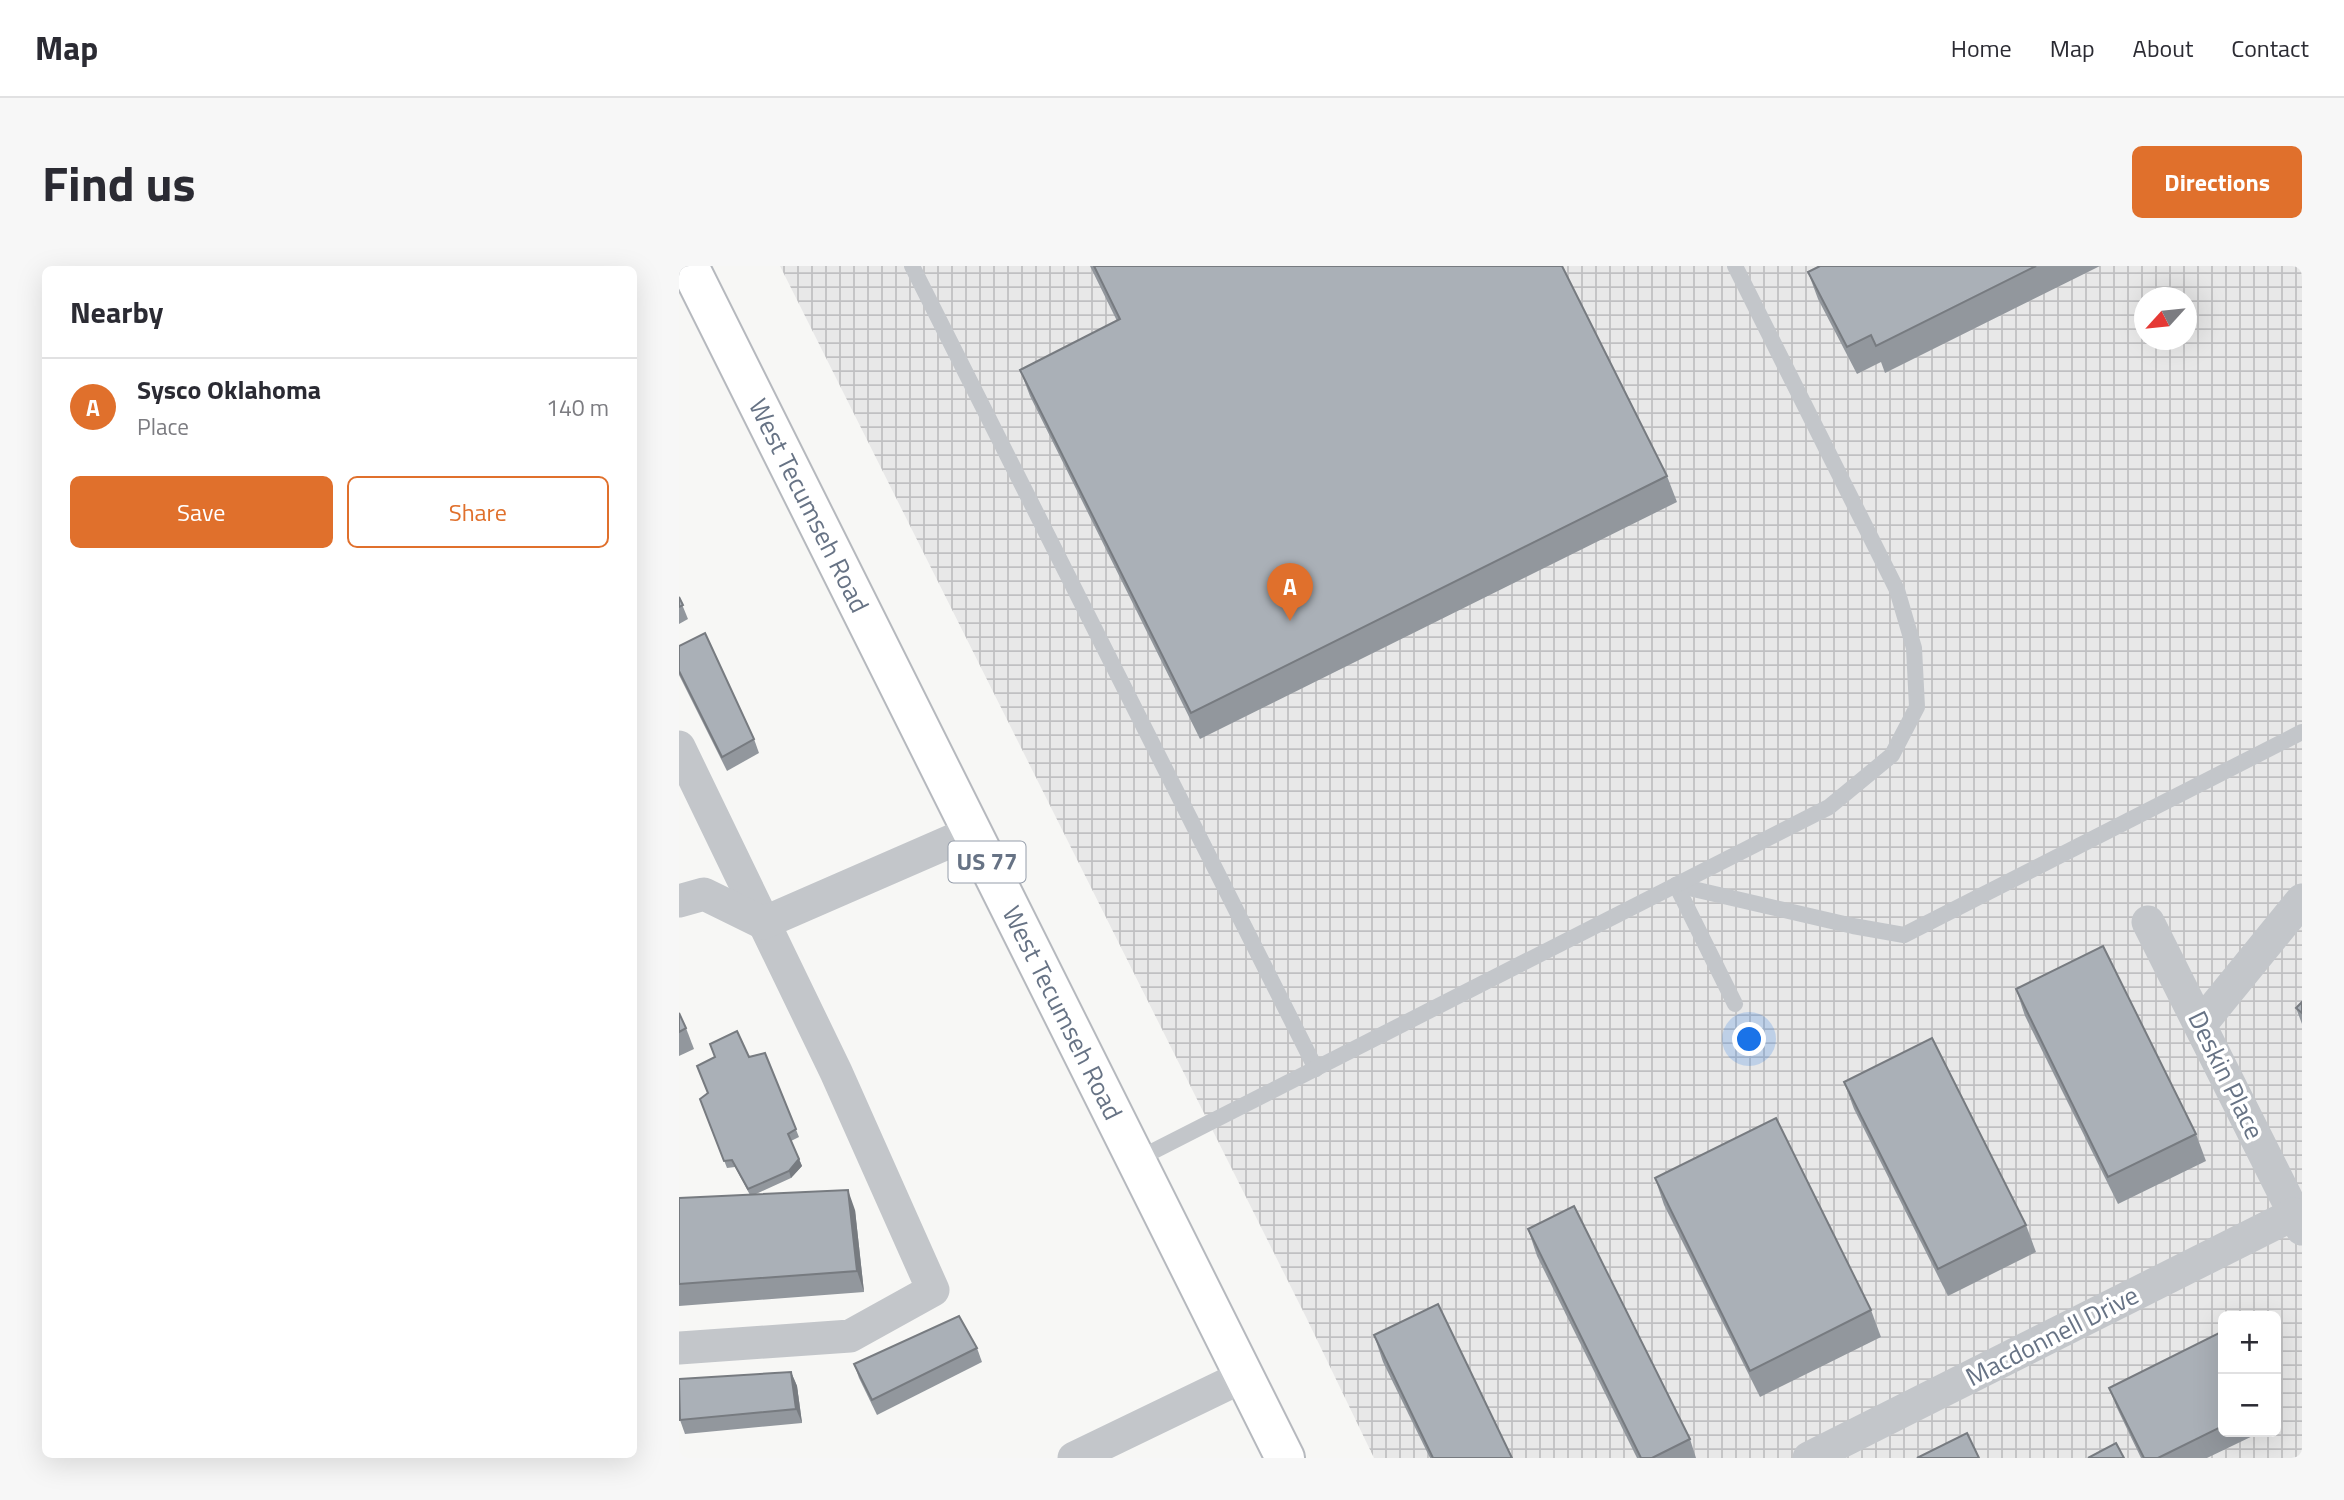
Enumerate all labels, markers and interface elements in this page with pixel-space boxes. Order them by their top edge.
text: Map [35,23,98,73]
text: Home [1951,30,2012,66]
text: Map [2050,30,2095,66]
text: About [2133,30,2193,66]
text: Contact [2231,30,2309,66]
text: Find us [42,145,196,220]
button: Directions [2132,146,2302,218]
north arrow [2134,287,2197,350]
text: Nearby [70,289,163,335]
text: Sysco Oklahoma [137,370,321,409]
text: A [86,390,100,425]
text: 140 m [546,390,609,425]
street label: West Tecumseh Road [739,392,879,619]
text: Place [137,409,189,444]
button: Save [70,476,333,548]
button: Share [347,476,609,548]
pin: A [1267,563,1313,621]
road number: US 77 [949,842,1025,882]
street label: West Tecumseh Road [993,899,1133,1127]
street label: Deskin Place [2179,1004,2274,1146]
your location [1732,1022,1766,1056]
street label: Macdonnell Drive [1959,1275,2145,1396]
map controls [2218,1311,2281,1437]
button: + [2218,1311,2281,1374]
button: − [2218,1374,2281,1437]

